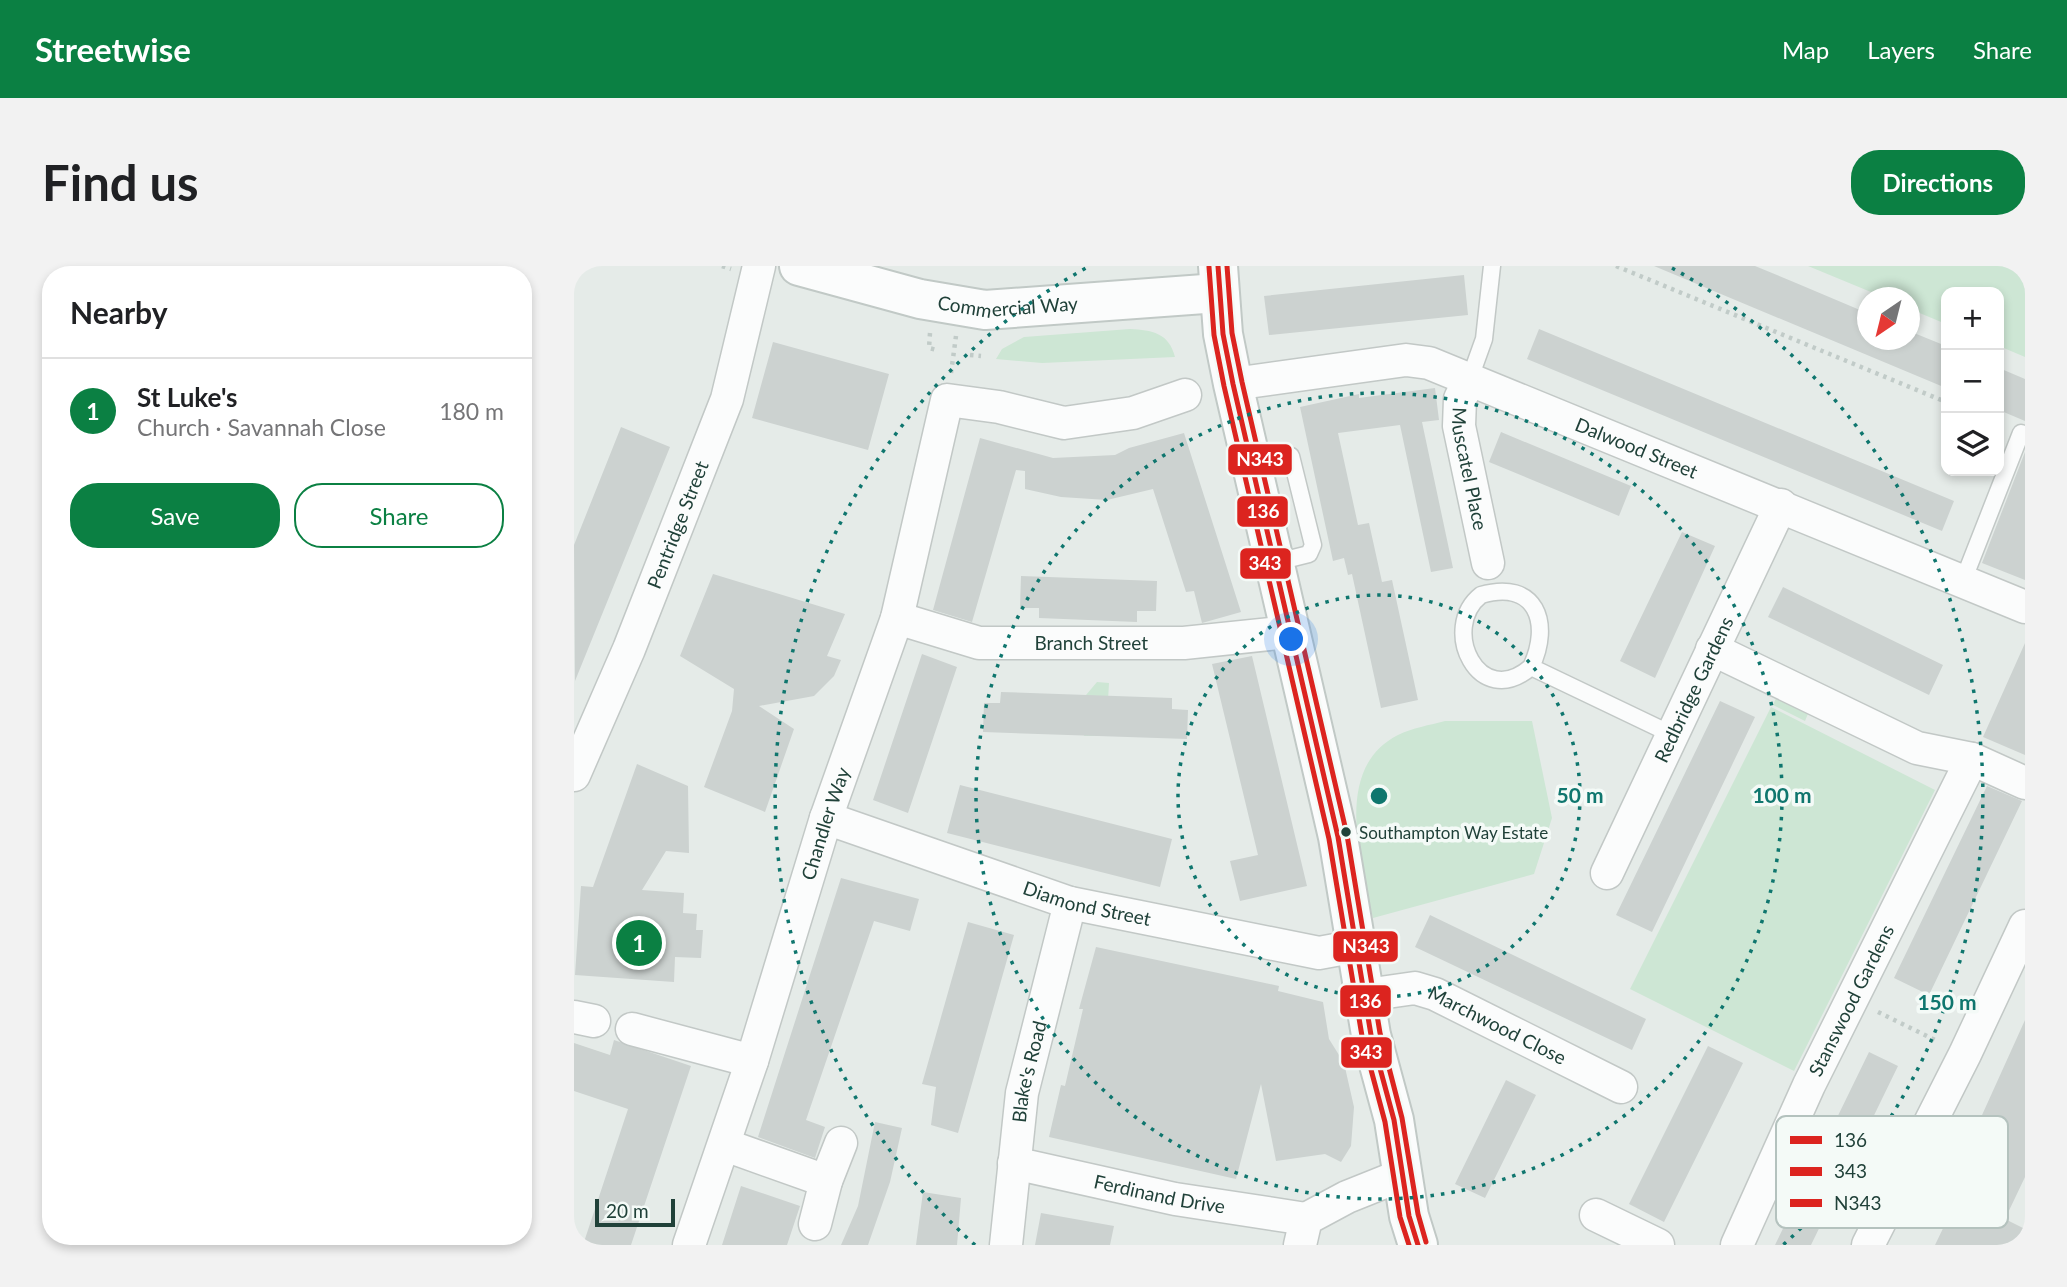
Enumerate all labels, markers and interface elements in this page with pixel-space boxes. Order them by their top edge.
text: Streetwise [35,29,191,69]
text: Map [1782,35,1829,64]
text: Layers [1867,35,1935,64]
text: Share [1973,35,2032,64]
button: Directions [1851,150,2025,215]
text: Find us [42,153,199,211]
north arrow [1857,287,1920,350]
map controls [1941,287,2004,476]
button: + [1941,287,2004,350]
street label: Commercial Way [936,290,1079,322]
text: Nearby [70,294,168,330]
button: − [1941,350,2004,413]
text: St Luke's [137,381,238,413]
text: 1 [86,397,100,425]
text: 180 m [439,397,504,425]
street label: Muscatel Place [1448,407,1493,532]
street label: Dalwood Street [1572,412,1701,483]
text: Church · Savannah Close [137,413,386,441]
button: layers [1941,413,2004,476]
line badge: N343 [1227,443,1293,476]
text: N343 [1236,447,1284,470]
street label: Pentridge Street [642,457,713,592]
button: Save [70,483,280,548]
button: Share [294,483,504,548]
line badge: 136 [1236,495,1289,528]
text: 136 [1246,499,1280,522]
line badge: 343 [1239,547,1292,580]
text: 343 [1248,551,1282,574]
street label: Redbridge Gardens [1649,613,1738,766]
your location [1274,622,1308,656]
street label: Branch Street [1035,631,1148,654]
street label: Chandler Way [796,764,854,883]
text: 50 m [1556,782,1604,807]
text: 100 m [1752,782,1812,807]
centre of rings [1367,784,1391,808]
place label: Southampton Way Estate [1359,822,1548,843]
marker: Southampton Way Estate [1339,825,1353,839]
street label: Diamond Street [1020,876,1153,930]
pin: 1 [616,917,662,969]
street label: Stanswood Gardens [1803,921,1898,1080]
line badge: N343 [1332,930,1399,963]
text: N343 [1342,934,1390,957]
street label: Marchwood Close [1425,981,1570,1069]
line badge: 136 [1339,984,1392,1018]
text: 136 [1348,989,1382,1012]
text: 150 m [1917,989,1977,1014]
street label: Blake's Road [1007,1018,1051,1124]
line badge: 343 [1340,1036,1393,1069]
text: 343 [1349,1040,1383,1063]
legend [1776,1116,2008,1228]
text: 136 [1834,1128,1867,1151]
text: 343 [1834,1159,1867,1182]
street label: Ferdinand Drive [1092,1169,1227,1218]
text: N343 [1834,1191,1882,1214]
scale bar [595,1196,676,1228]
text: 20 m [606,1199,649,1222]

